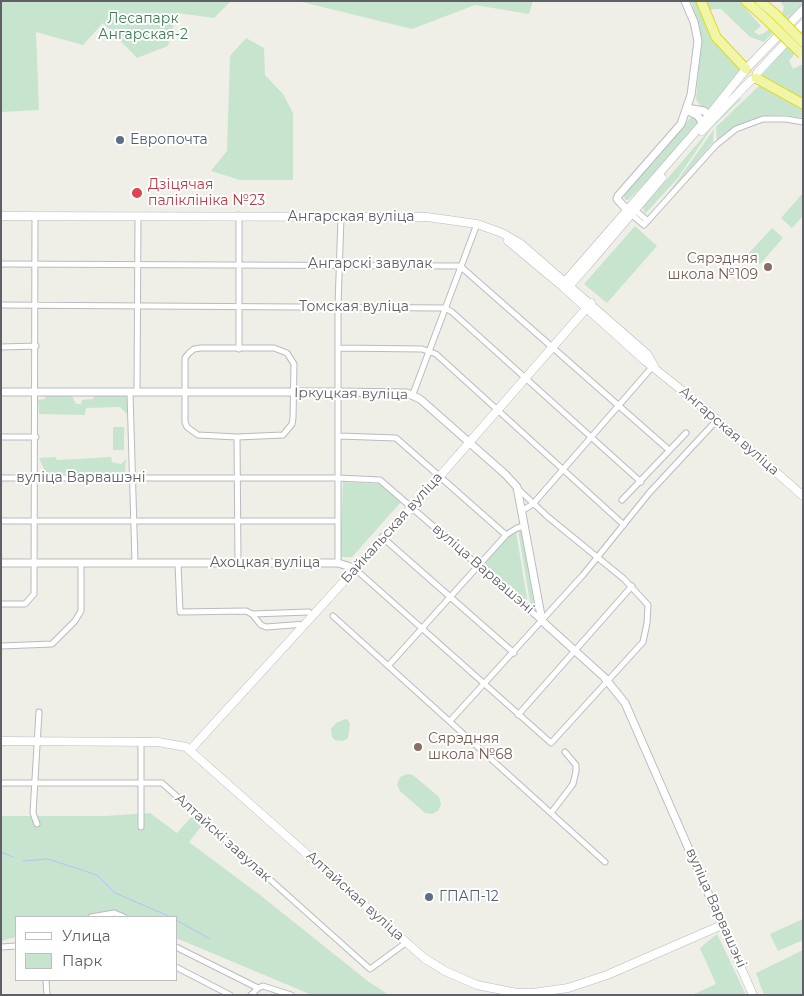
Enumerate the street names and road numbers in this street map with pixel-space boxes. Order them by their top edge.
street label: Ангарская вуліца [288,209,414,225]
street label: Ангарскі завулак [308,256,432,272]
street label: Томская вуліца [299,299,409,315]
street label: Ангарская вуліца [676,383,782,479]
street label: Іркуцкая вуліца [294,385,408,403]
street label: Байкальская вуліца [338,469,446,587]
street label: вуліца Варвашэні [16,470,146,486]
street label: вуліца Варвашэні [429,520,537,618]
street label: Ахоцкая вуліца [210,555,320,571]
street label: Алтайскі завулак [171,790,275,886]
street label: вуліца Варвашэні [682,846,750,970]
street label: Алтайская вуліца [302,848,408,944]

